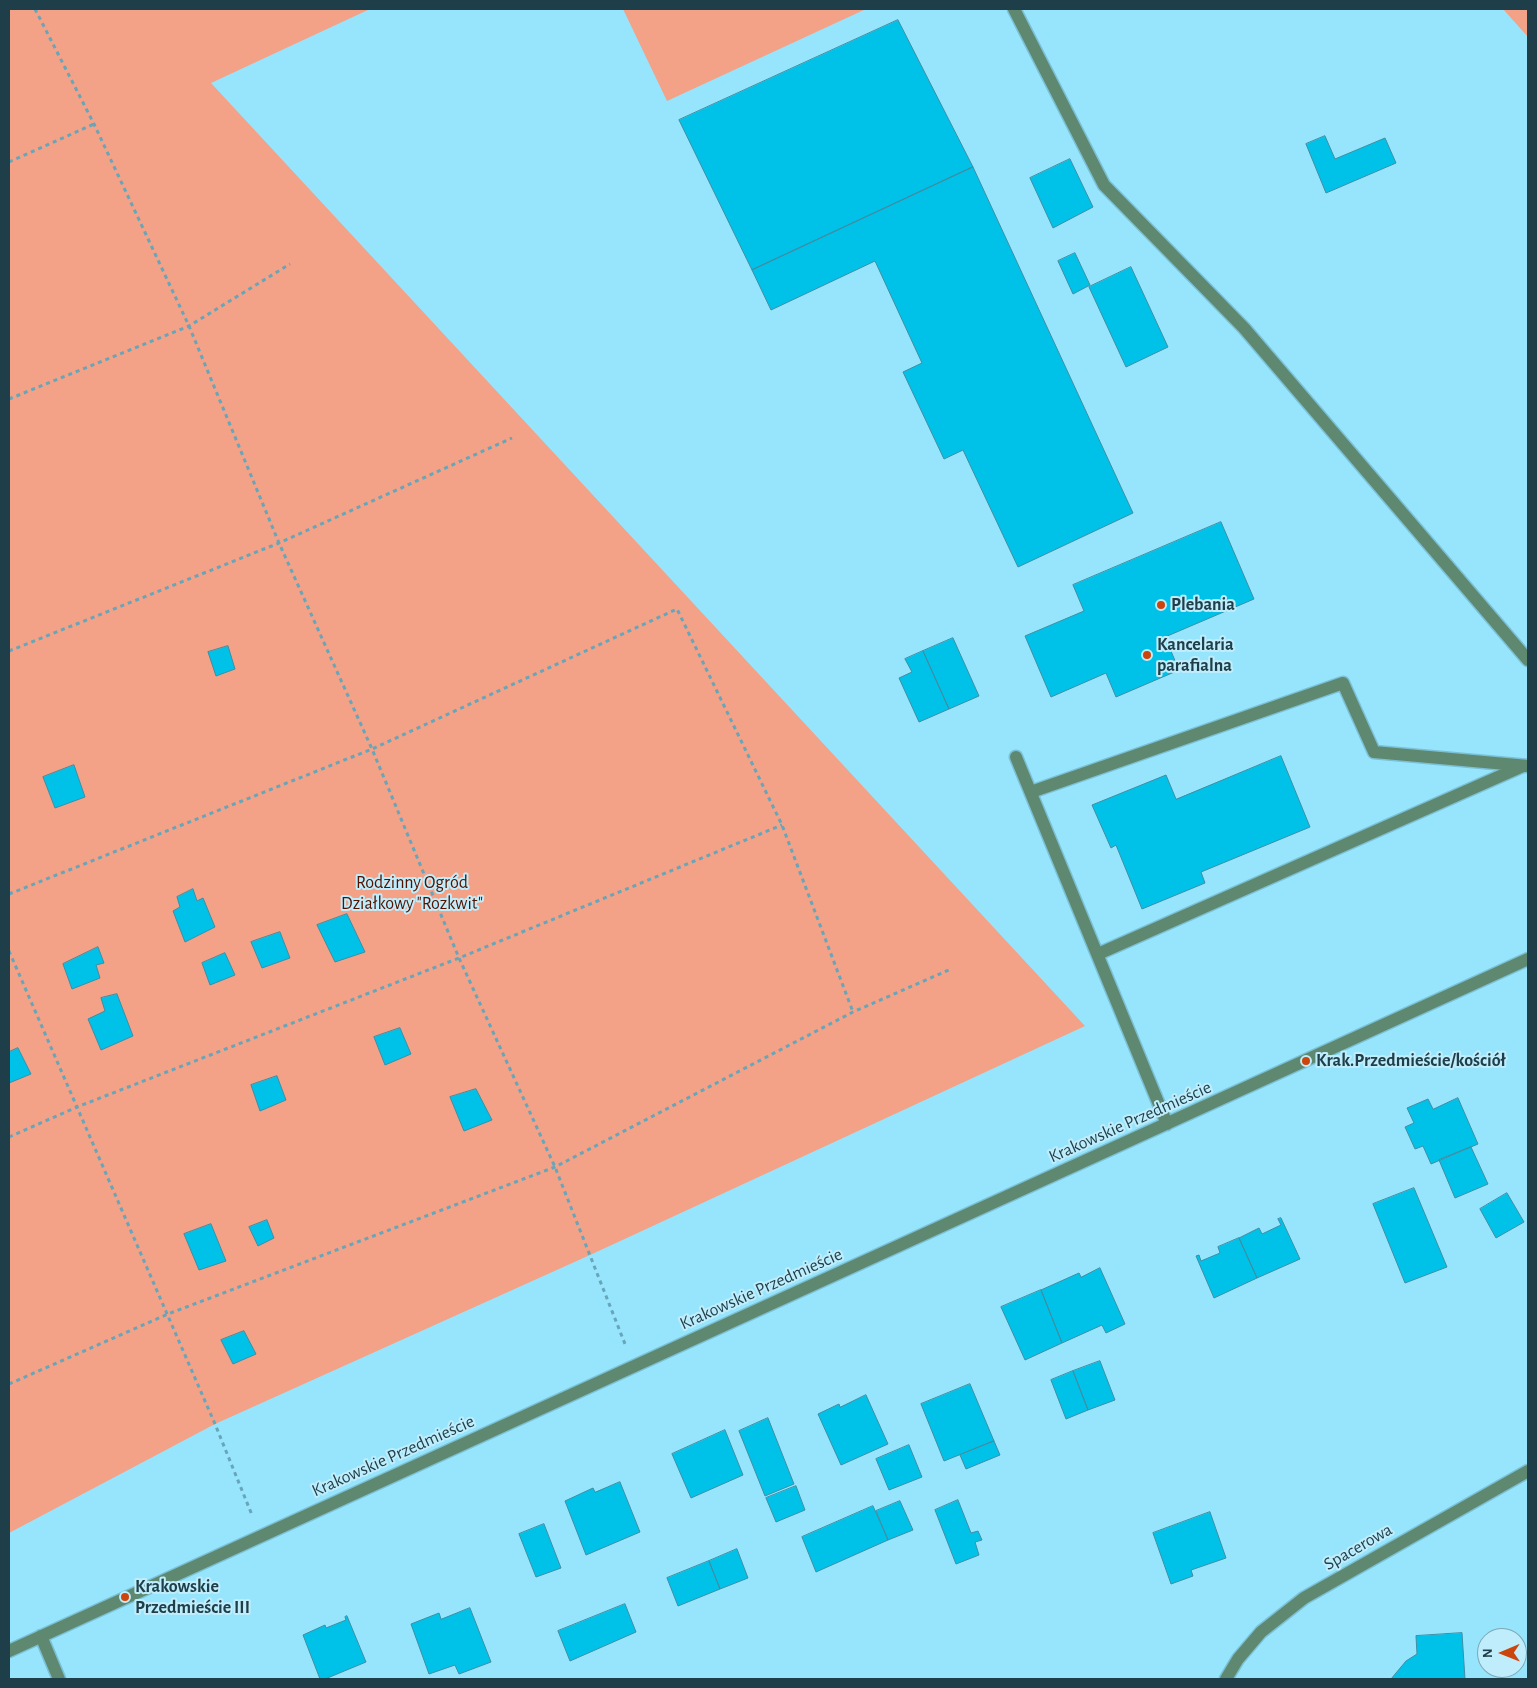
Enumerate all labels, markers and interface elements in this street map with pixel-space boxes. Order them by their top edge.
place label: Plebania [1171,594,1235,616]
marker: Plebania [1155,599,1167,611]
place label: Kancelaria parafialna [1157,634,1234,676]
marker: Kancelaria parafialna [1141,649,1153,661]
park label: Rodzinny Ogród Działkowy "Rozkwit" [341,872,483,914]
place label: Krak.Przedmieście/kościół [1316,1050,1506,1072]
marker: Krak.Przedmieście/kościół [1300,1055,1312,1067]
street label: Krakowskie Przedmieście [1045,1076,1215,1168]
street label: Krakowskie Przedmieście [676,1243,846,1335]
street label: Krakowskie Przedmieście [308,1410,478,1502]
street label: Spacerowa [1320,1519,1396,1575]
place label: Krakowskie Przedmieście III [135,1576,250,1618]
marker: Krakowskie Przedmieście III [119,1591,131,1603]
north arrow [1477,1628,1527,1678]
text: N [1481,1648,1495,1658]

